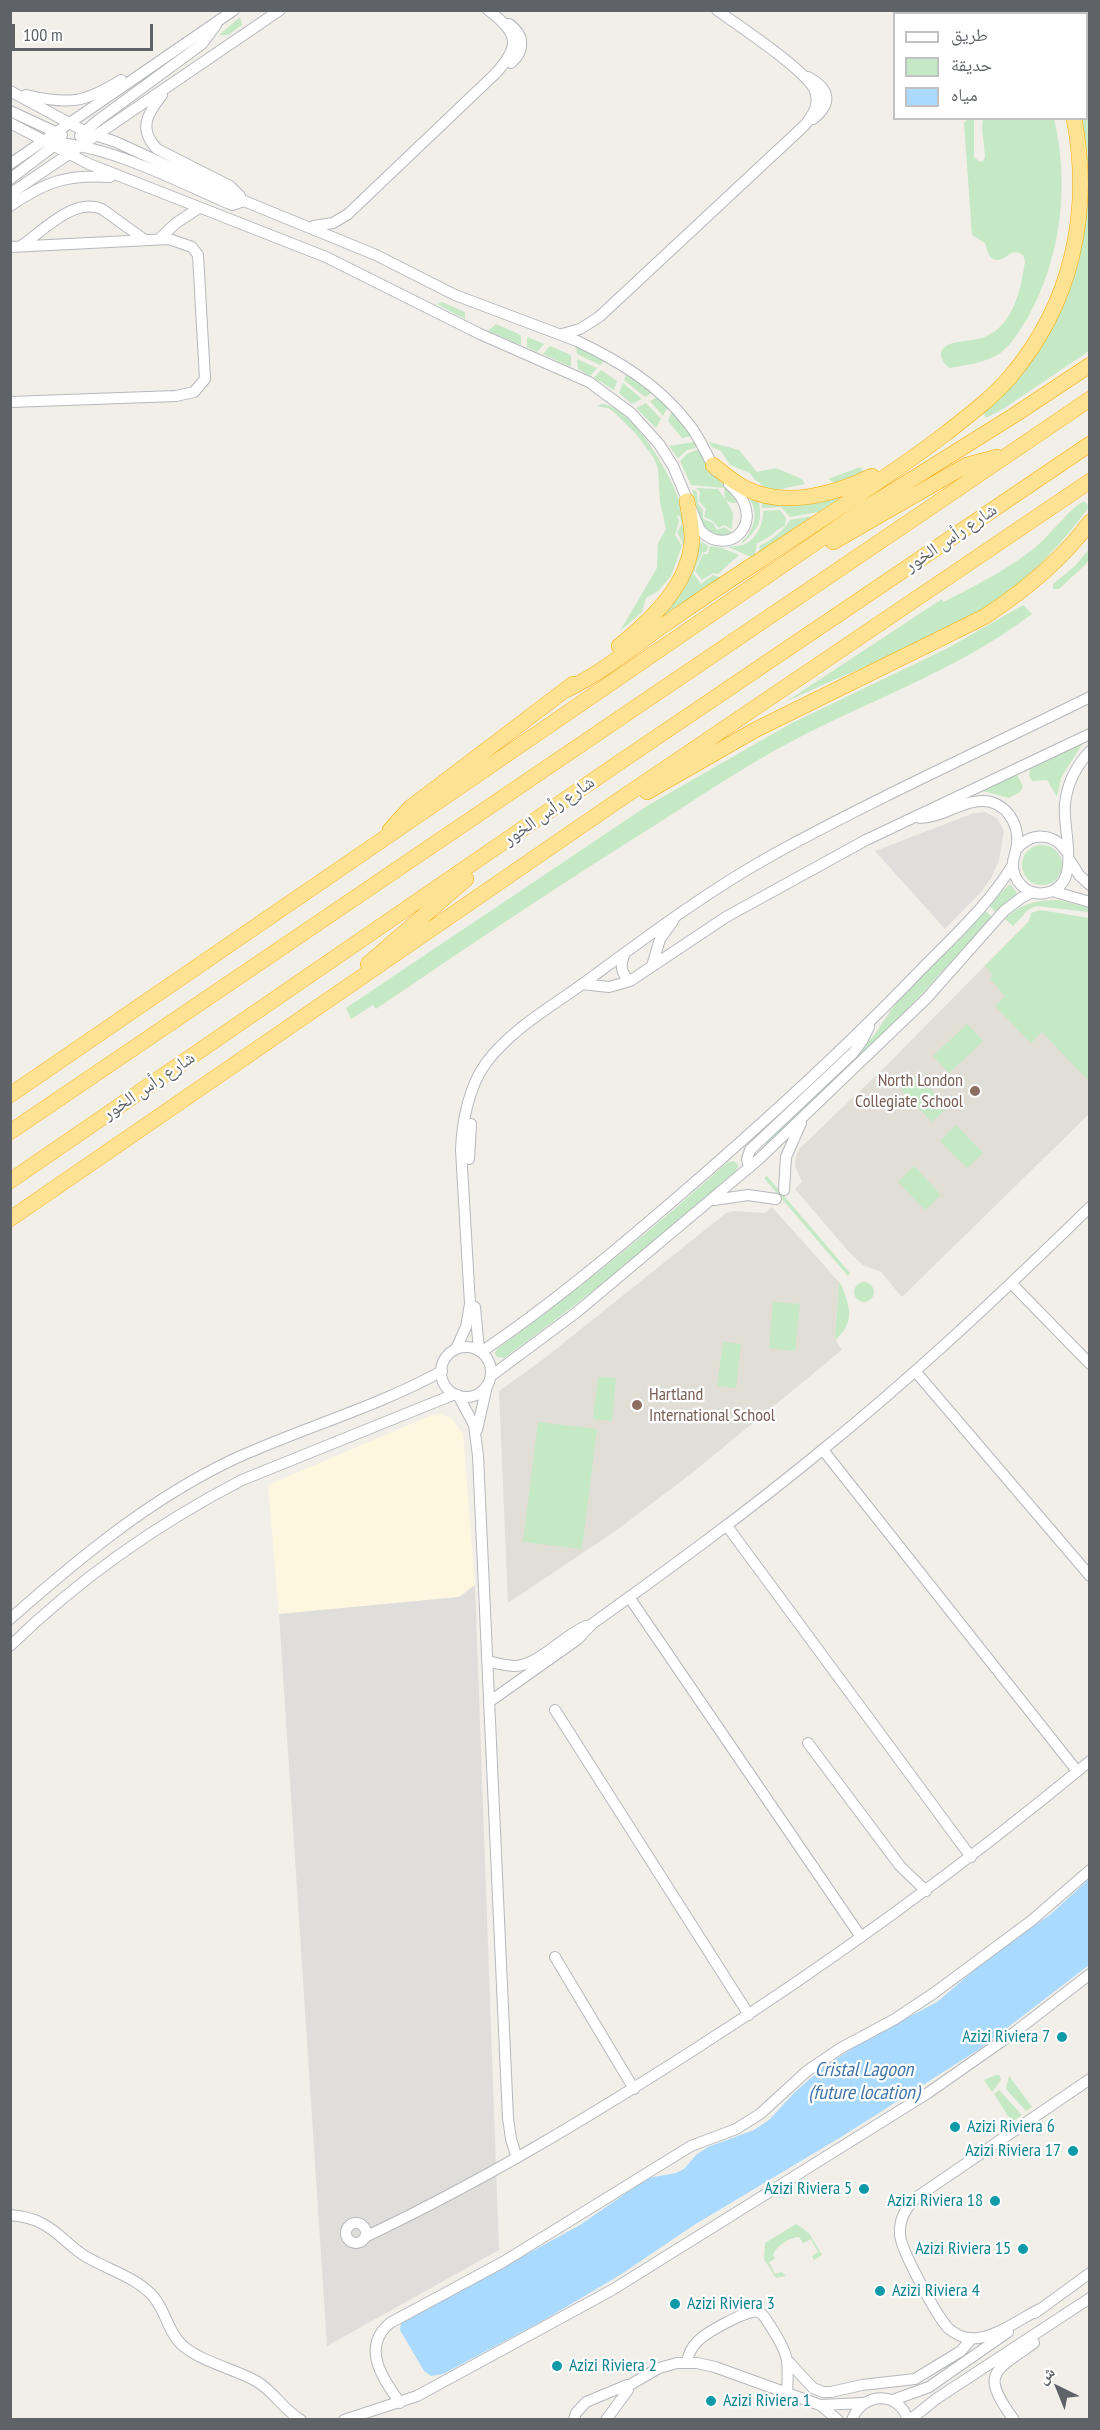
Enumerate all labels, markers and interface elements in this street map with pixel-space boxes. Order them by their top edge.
scale bar [15,12,156,50]
legend [893,12,1088,120]
text: 100 m [23,23,63,46]
text: طريق [951,23,988,46]
text: حديقة [951,53,992,76]
text: مياه [951,83,978,106]
street label: شارع رأس الخور [901,499,1001,577]
street label: شارع رأس الخور [499,772,599,850]
street label: شارع رأس الخور [99,1047,199,1125]
place label: North London Collegiate School [855,1070,963,1112]
marker: North London Collegiate School [968,1084,982,1098]
place label: Hartland International School [649,1384,775,1426]
marker: Hartland International School [630,1398,644,1412]
place label: Azizi Riviera 7 [962,2026,1050,2048]
marker: Azizi Riviera 7 [1055,2030,1069,2044]
water label: Cristal Lagoon (future location) [809,2058,919,2105]
place label: Azizi Riviera 6 [967,2116,1055,2138]
marker: Azizi Riviera 6 [948,2120,962,2134]
place label: Azizi Riviera 17 [965,2140,1061,2162]
marker: Azizi Riviera 17 [1066,2144,1080,2158]
place label: Azizi Riviera 5 [764,2178,852,2200]
marker: Azizi Riviera 5 [857,2182,871,2196]
place label: Azizi Riviera 18 [887,2190,983,2212]
marker: Azizi Riviera 18 [988,2194,1002,2208]
place label: Azizi Riviera 15 [915,2238,1011,2260]
marker: Azizi Riviera 15 [1016,2242,1030,2256]
place label: Azizi Riviera 4 [892,2280,980,2302]
marker: Azizi Riviera 4 [873,2284,887,2298]
place label: Azizi Riviera 3 [687,2293,775,2315]
marker: Azizi Riviera 3 [668,2297,682,2311]
place label: Azizi Riviera 2 [569,2355,657,2377]
north arrow [1028,2358,1088,2418]
marker: Azizi Riviera 2 [550,2359,564,2373]
text: ش [1033,2362,1059,2388]
place label: Azizi Riviera 1 [723,2390,811,2412]
marker: Azizi Riviera 1 [704,2394,718,2408]

